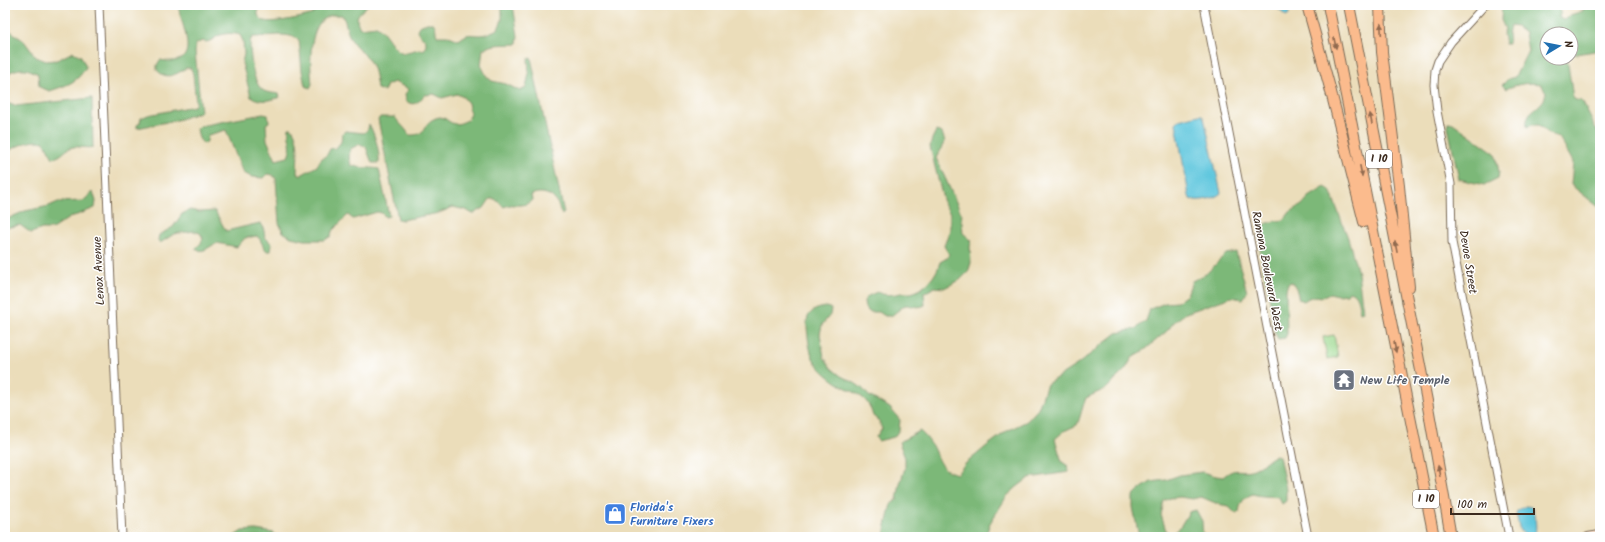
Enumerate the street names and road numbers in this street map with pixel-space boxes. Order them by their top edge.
road number: I 10 [1366,150,1392,168]
street label: Ramona Boulevard West [1246,209,1288,333]
street label: Devoe Street [1454,229,1482,296]
street label: Lenox Avenue [88,235,110,306]
road number: I 10 [1413,490,1439,508]

